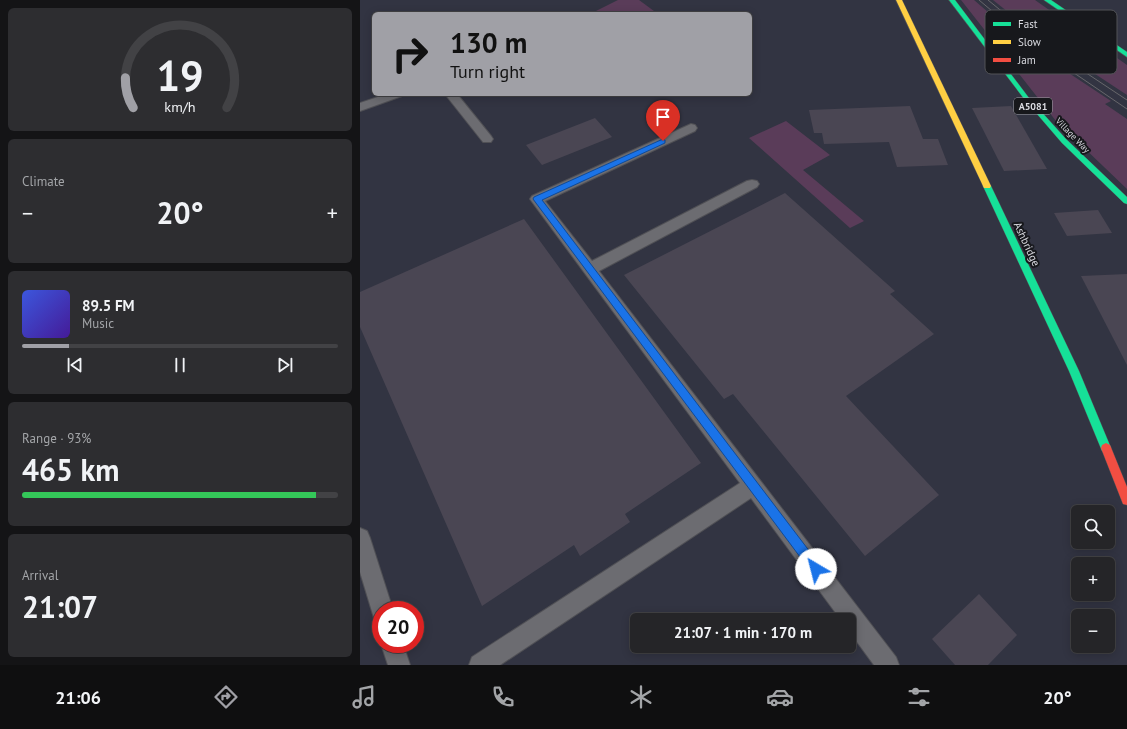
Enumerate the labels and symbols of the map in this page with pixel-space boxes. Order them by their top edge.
legend [985,10,1117,74]
text: Fast [1018,17,1038,31]
text: Slow [1018,35,1041,49]
text: Jam [1017,53,1036,67]
road number: A5081 [1014,98,1052,114]
pin [646,100,680,141]
street label: Village Way [1053,114,1093,155]
street label: Ashbridge [1011,220,1043,269]
position arrow [795,548,837,590]
speed limit sign: 20 [372,601,424,653]

